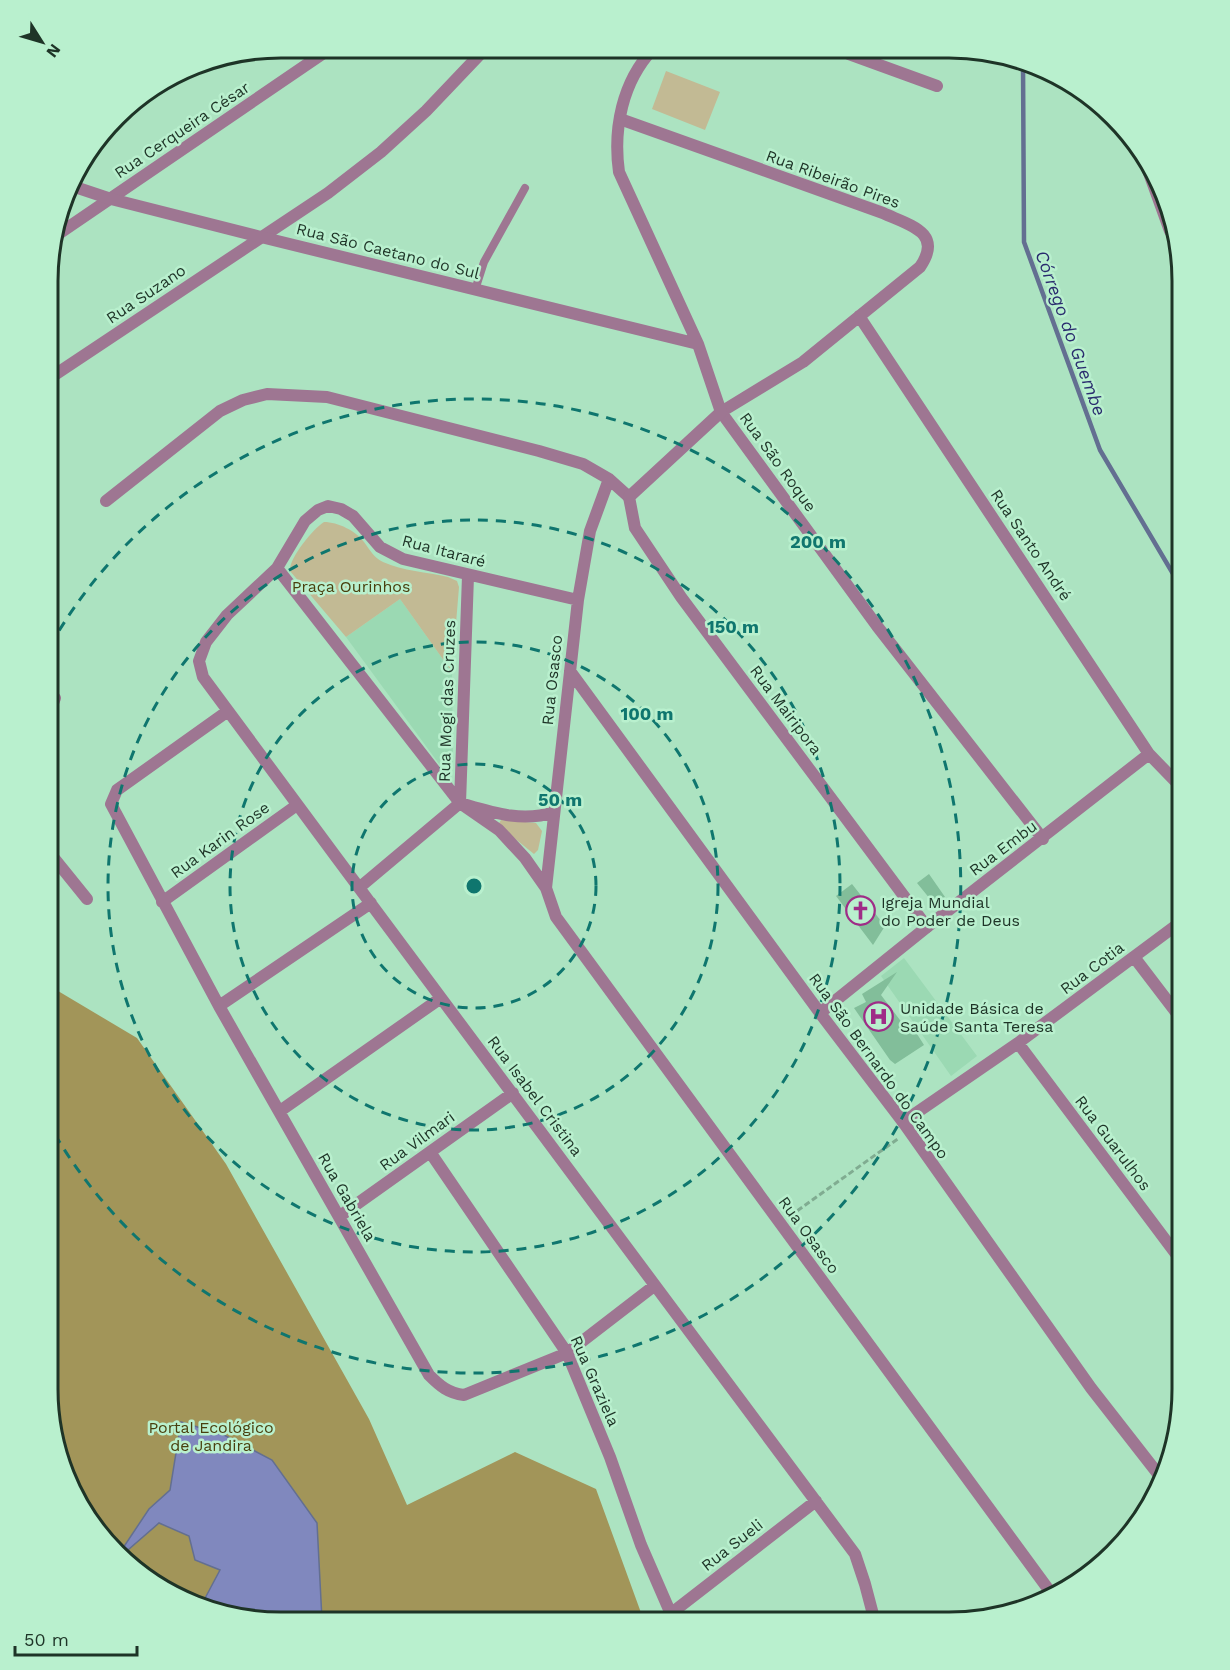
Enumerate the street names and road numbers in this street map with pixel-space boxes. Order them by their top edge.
street label: Rua Cerqueira César [111,77,254,182]
street label: Rua Ribeirão Pires [763,146,903,212]
street label: Rua São Caetano do Sul [294,219,482,283]
street label: Rua Suzano [103,261,189,327]
street label: Rua São Roque [736,409,820,515]
street label: Rua Santo André [987,486,1075,604]
street label: Rua Itararé [400,531,488,571]
street label: Rua Mogi das Cruzes [435,620,459,782]
street label: Rua Osasco [538,634,566,726]
street label: Rua Mairipora [746,661,826,759]
street label: Rua Karin Rose [167,798,273,882]
street label: Rua Embu [965,816,1041,880]
street label: Rua Cotia [1056,938,1128,998]
street label: Rua São Bernardo do Campo [805,969,953,1163]
street label: Rua Isabel Cristina [484,1032,586,1160]
street label: Rua Guarulhos [1071,1092,1155,1194]
street label: Rua Vilmari [376,1107,458,1175]
street label: Rua Gabriela [314,1149,380,1245]
street label: Rua Osasco [775,1193,843,1277]
street label: Rua Graziela [567,1333,623,1429]
street label: Rua Sueli [697,1515,767,1575]

